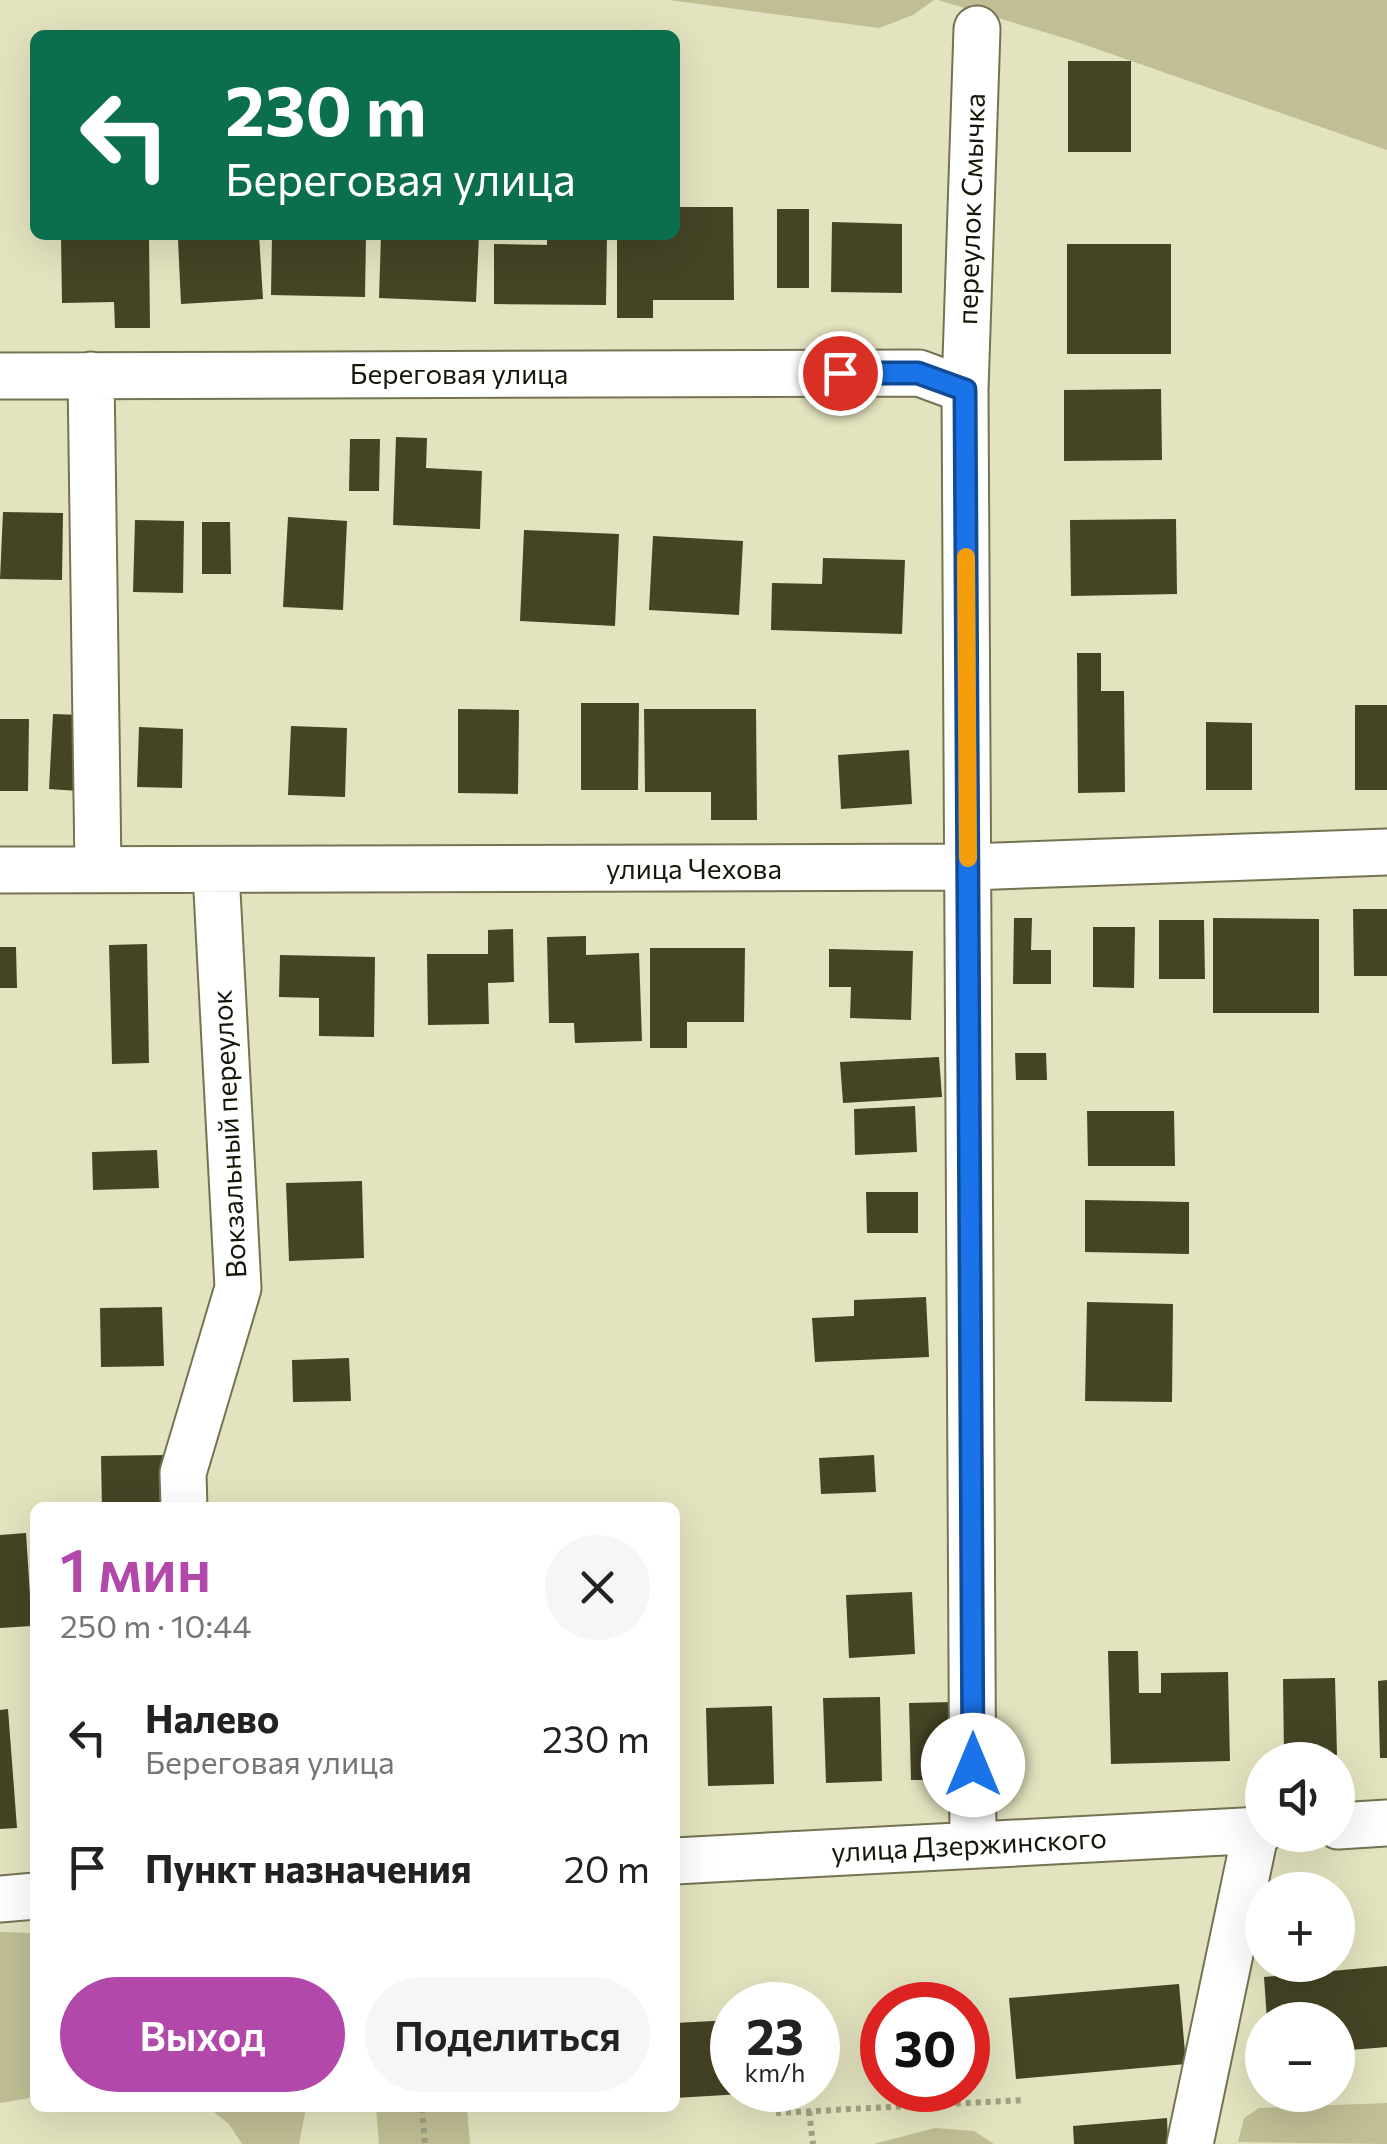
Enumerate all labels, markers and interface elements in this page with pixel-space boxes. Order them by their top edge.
text: 230 m [225,65,427,150]
icon: left [60,70,190,200]
street label: переулок Смычка [949,92,991,326]
text: Береговая улица [225,150,576,205]
pin [798,331,883,416]
icon: arrive [813,346,868,401]
street label: Береговая улица [350,356,568,390]
street label: улица Чехова [606,851,782,885]
street label: Вокзальный переулок [203,989,253,1279]
text: 1 мин [60,1531,211,1604]
button: close [545,1535,650,1640]
text: 250 m · 10:44 [60,1605,251,1645]
text: Налево [145,1694,279,1741]
icon: left [60,1710,115,1765]
position arrow [921,1713,1025,1817]
text: 230 m [542,1714,650,1761]
text: Береговая улица [145,1741,395,1781]
map controls [1245,1742,1355,2112]
button: sound [1245,1742,1355,1852]
street label: улица Дзержинского [830,1820,1108,1868]
icon: arrive [60,1840,115,1895]
text: Пункт назначения [145,1844,472,1891]
text: 20 m [564,1844,650,1891]
button: + [1245,1872,1355,1982]
button: Выход [60,1977,345,2092]
button: Поделиться [365,1977,650,2092]
speed limit sign: 30 [860,1982,990,2112]
button: − [1245,2002,1355,2112]
text: 23 [746,2004,804,2065]
text: km/h [745,2057,805,2087]

